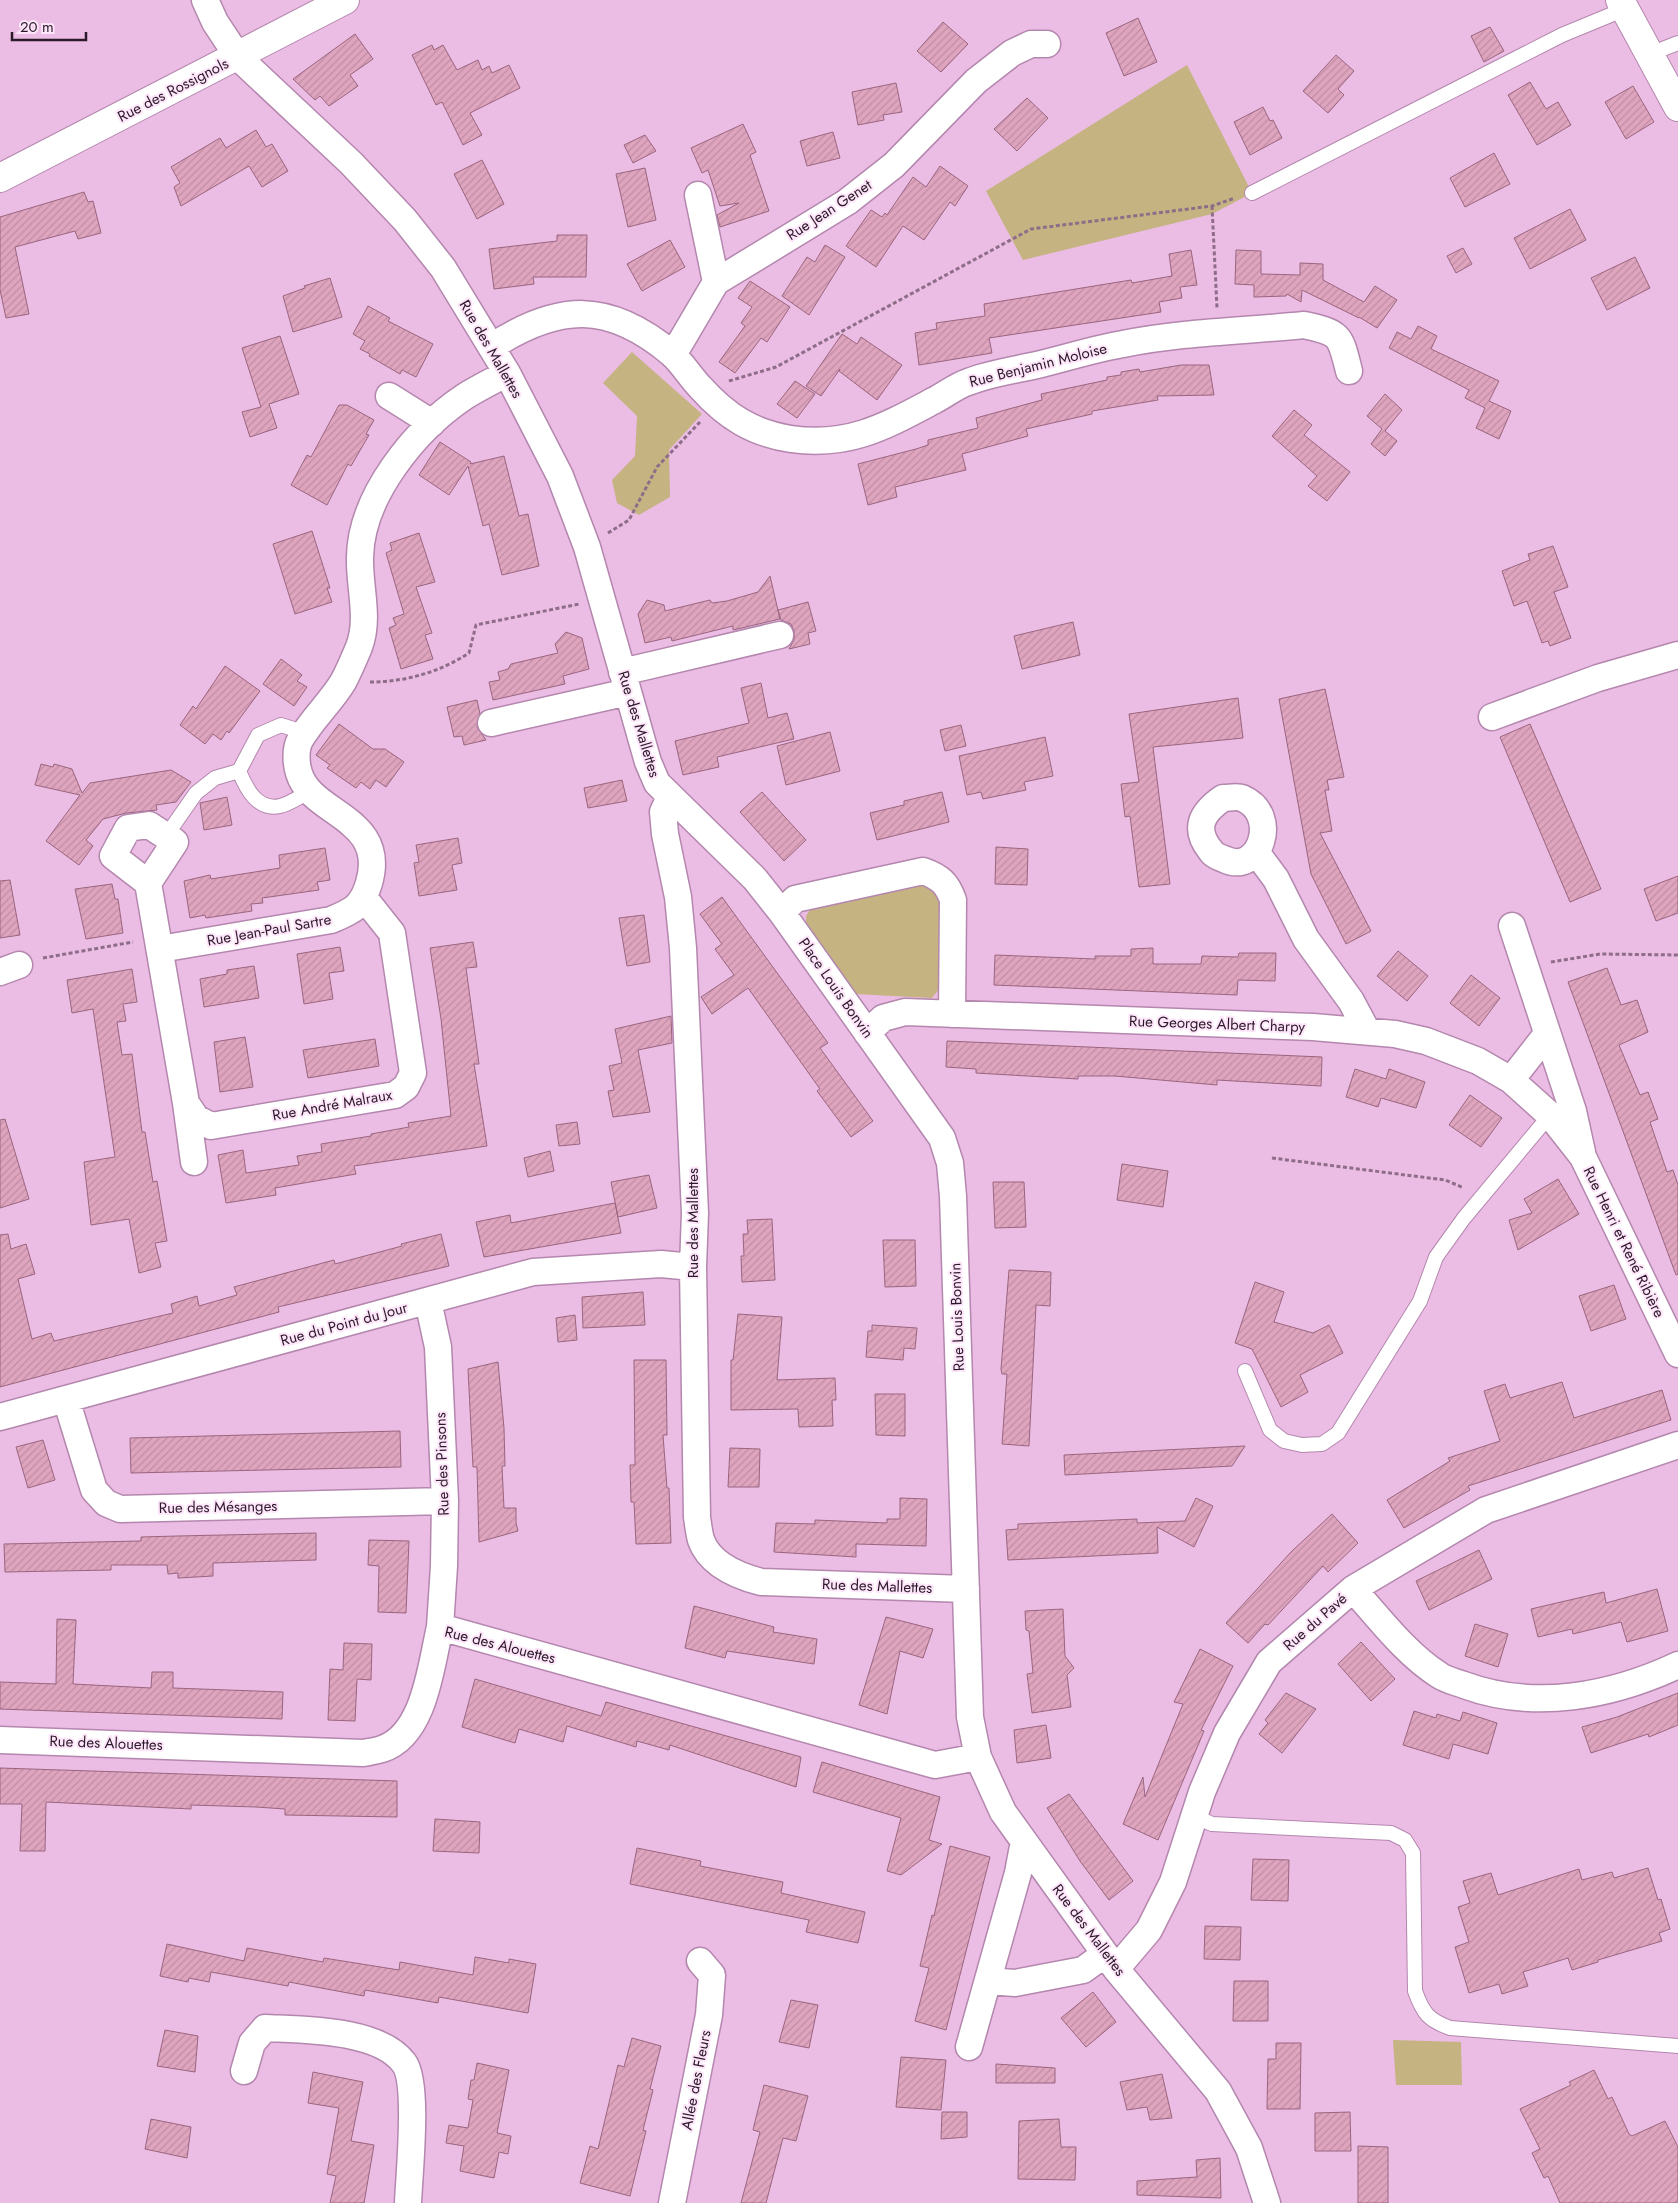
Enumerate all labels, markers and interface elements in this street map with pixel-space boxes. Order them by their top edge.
scale bar [12,10,86,42]
text: 20 m [20,16,54,38]
street label: Rue des Rossignols [114,53,232,127]
street label: Rue Jean Genet [782,174,876,246]
street label: Rue des Mallettes [454,296,528,402]
street label: Rue Benjamin Moloise [967,337,1109,393]
street label: Rue des Mallettes [612,668,666,780]
street label: Rue Jean-Paul Sartre [205,908,333,952]
street label: Place Louis Bonvin [793,933,879,1043]
street label: Rue Georges Albert Charpy [1129,1010,1306,1038]
street label: Rue André Malraux [270,1084,394,1126]
street label: Rue Henri et René Ribière [1578,1163,1670,1321]
street label: Rue des Mallettes [682,1168,704,1278]
street label: Rue Louis Bonvin [944,1262,970,1372]
street label: Rue du Point du Jour [278,1296,411,1352]
street label: Rue des Pinsons [429,1412,455,1516]
street label: Rue des Mésanges [158,1495,278,1519]
street label: Rue des Mallettes [822,1573,932,1599]
street label: Rue du Pavé [1278,1588,1352,1656]
street label: Rue des Alouettes [442,1621,558,1669]
street label: Rue des Alouettes [49,1730,163,1756]
street label: Rue des Mallettes [1047,1879,1131,1981]
street label: Allée des Fleurs [676,2028,716,2132]

